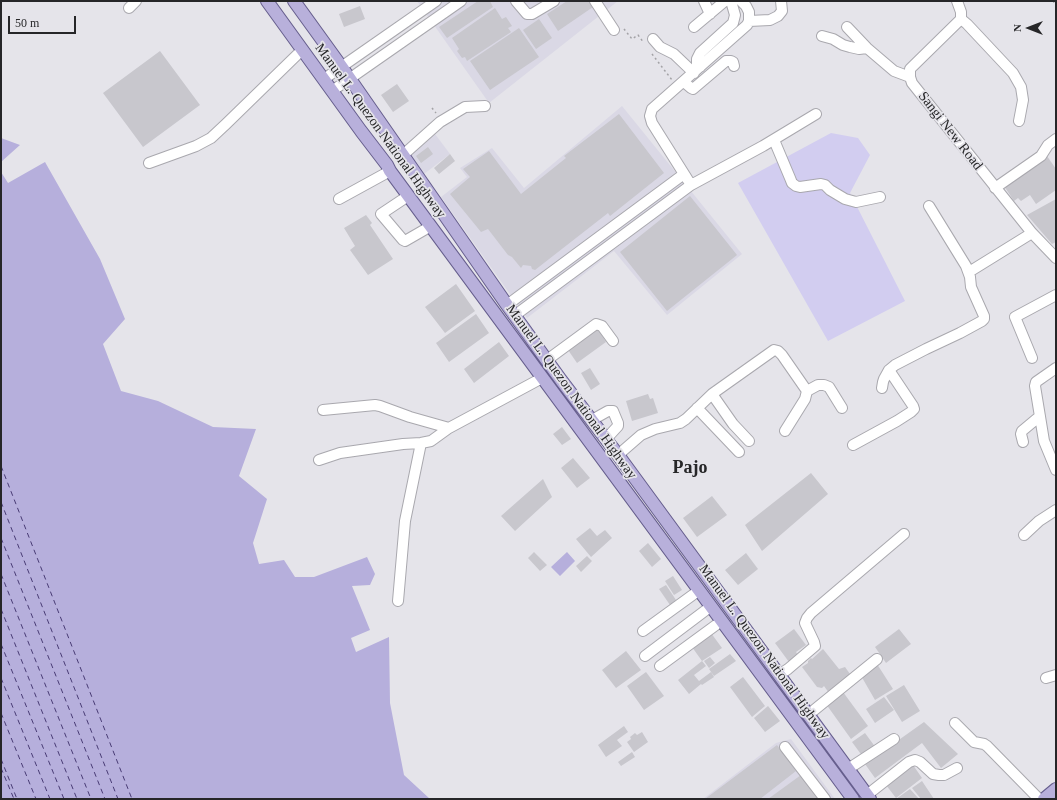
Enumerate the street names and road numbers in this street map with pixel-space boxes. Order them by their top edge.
street label: Manuel L. Quezon National Highway [311,40,449,222]
street label: Sangi New Road [914,88,986,174]
street label: Manuel L. Quezon National Highway [502,301,640,483]
street label: Manuel L. Quezon National Highway [695,561,833,743]

